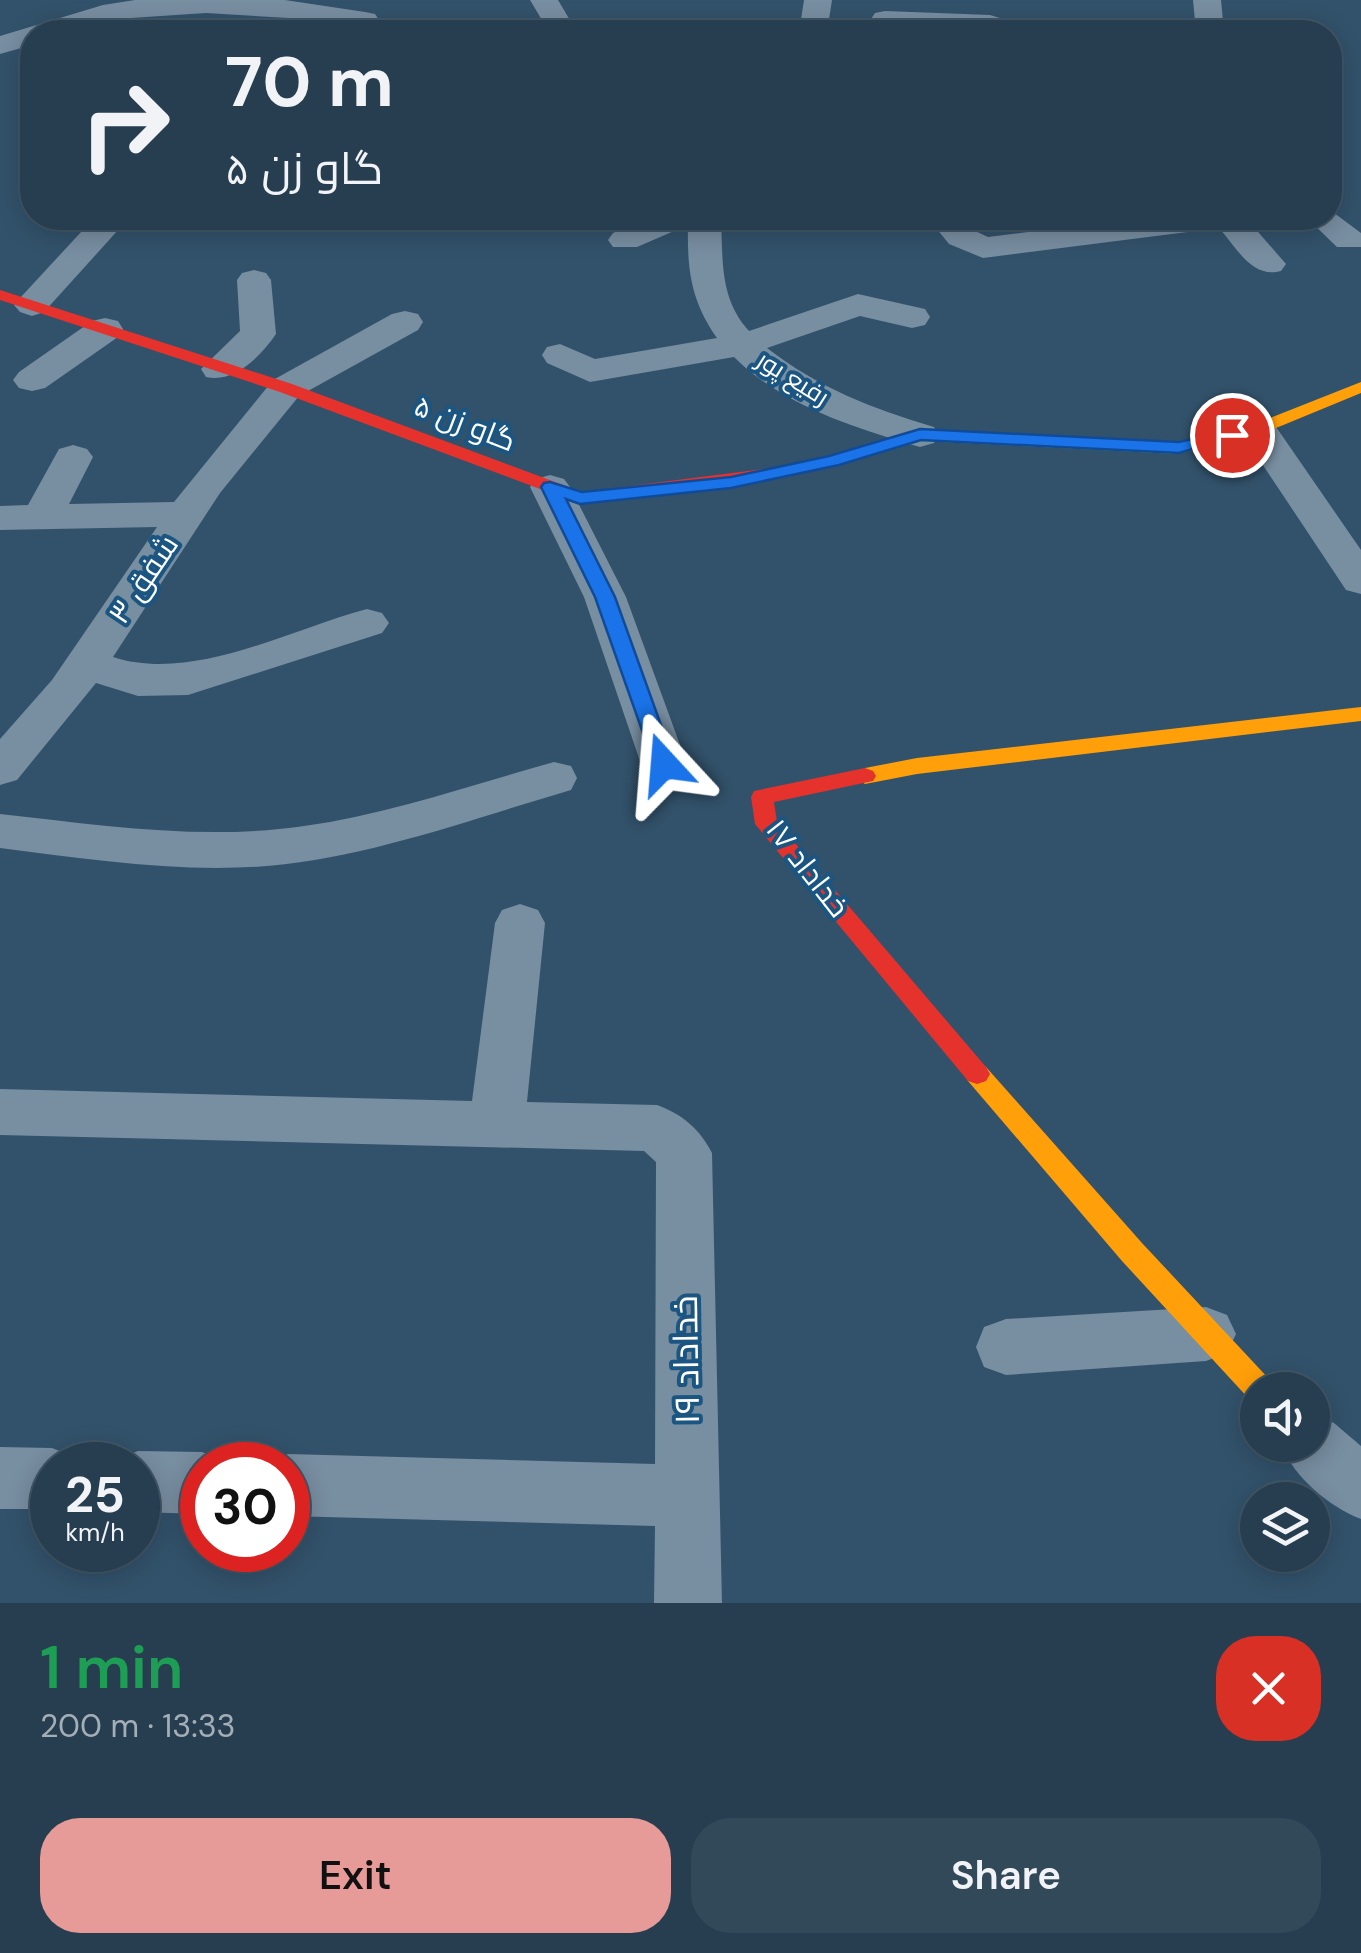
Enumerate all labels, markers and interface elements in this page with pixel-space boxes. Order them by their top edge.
text: 70 m [225,37,394,128]
icon: right [60,60,190,190]
text: گاو زن ۵ [225,139,384,198]
street label: رفیع پور [749,342,835,413]
street label: گاو زن ۵ [409,386,521,460]
pin [1190,393,1275,478]
icon: arrive [1205,408,1260,463]
street label: شفق ۳ [99,527,187,631]
position arrow [612,712,716,816]
street label: خداداد ۱۷ [758,811,858,925]
street label: خداداد ۱۹ [662,1295,710,1425]
map controls [1240,1372,1330,1572]
button: sound [1240,1372,1330,1462]
speed limit sign: 30 [180,1442,310,1572]
text: 25 [65,1462,125,1528]
button: layers [1240,1482,1330,1572]
text: km/h [65,1516,125,1549]
text: 1 min [40,1628,183,1707]
button: close [1216,1636,1321,1741]
text: 200 m · 13:33 [40,1705,235,1747]
button: Exit [40,1818,671,1933]
button: Share [691,1818,1321,1933]

